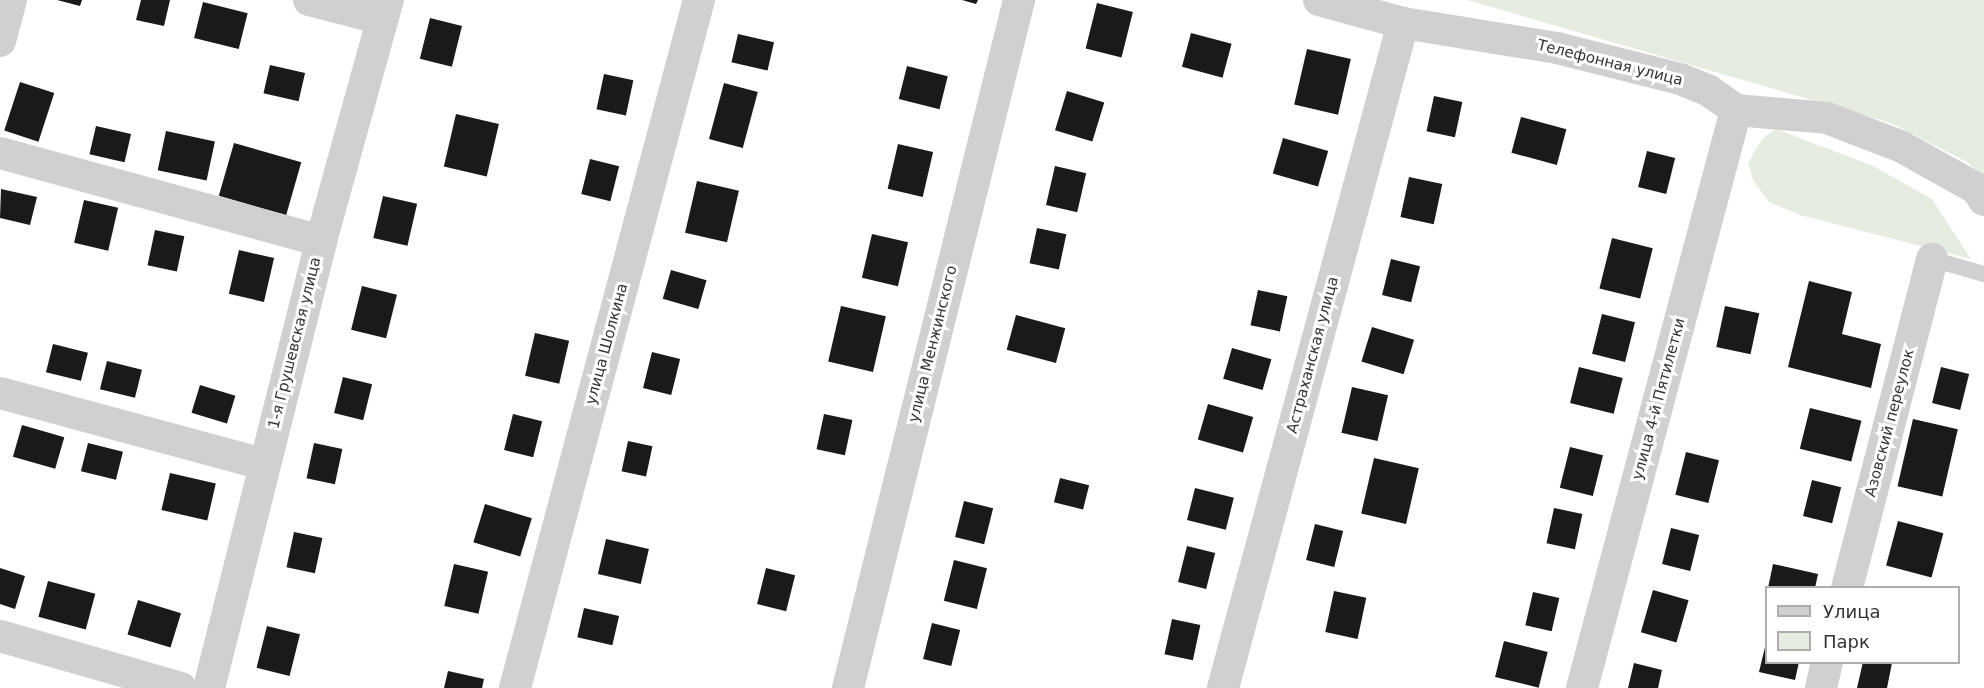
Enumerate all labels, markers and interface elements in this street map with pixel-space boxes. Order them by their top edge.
street label: Телефонная улица [1535,36,1685,90]
street label: 1-я Грушевская улица [265,255,325,431]
street label: улица Менжинского [905,264,961,424]
street label: Астраханская улица [1283,275,1343,435]
street label: улица Шолкина [582,281,632,407]
street label: улица 4-й Пятилетки [1629,316,1689,482]
street label: Азовский переулок [1862,347,1918,499]
legend [1765,586,1960,664]
text: Улица [1823,601,1880,622]
text: Парк [1823,631,1870,652]

